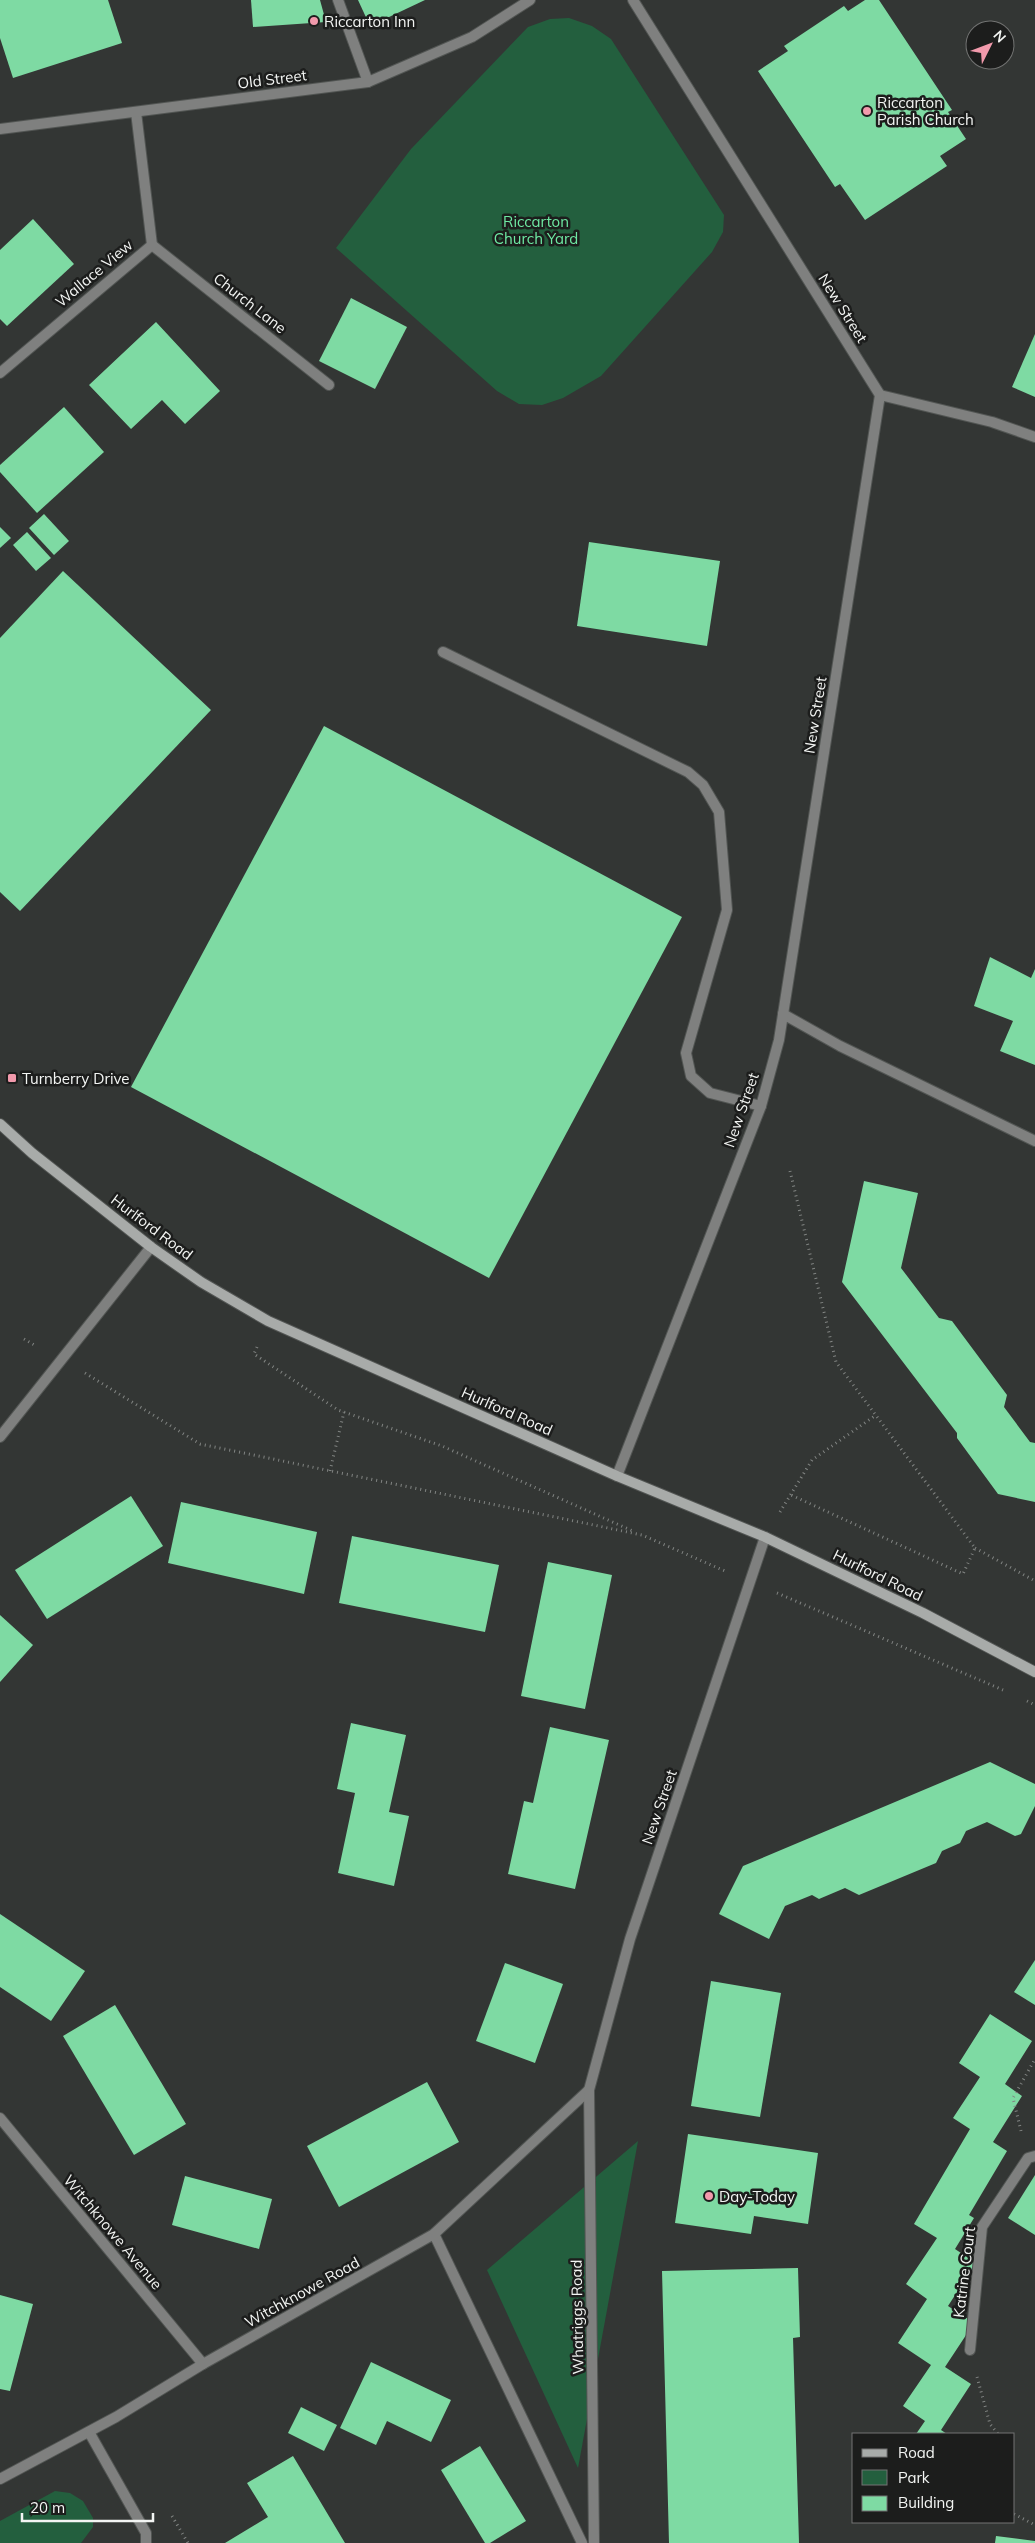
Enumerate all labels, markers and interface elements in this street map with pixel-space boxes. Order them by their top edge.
place label: Riccarton Inn [324,12,415,31]
marker: Riccarton Inn [308,15,320,27]
north arrow [965,20,1015,70]
text: N [989,26,1010,46]
street label: Old Street [236,65,308,93]
place label: Riccarton Parish Church [877,93,974,129]
marker: Riccarton Parish Church [861,105,873,117]
park label: Riccarton Church Yard [494,212,578,248]
street label: Wallace View [51,235,137,311]
street label: Church Lane [210,269,290,337]
street label: New Street [814,270,872,346]
street label: New Street [800,675,830,755]
place label: Turnberry Drive [22,1069,129,1088]
street label: New Street [719,1070,763,1150]
marker: Turnberry Drive [6,1072,18,1084]
street label: Hurlford Road [107,1190,197,1264]
street label: Hurlford Road [459,1382,555,1440]
street label: Hurlford Road [830,1545,926,1605]
street label: New Street [637,1767,681,1847]
street label: Witchknowe Avenue [59,2171,167,2293]
place label: Day-Today [719,2187,795,2206]
marker: Day-Today [703,2190,715,2202]
street label: Katrine Court [949,2225,979,2319]
street label: Witchknowe Road [241,2253,363,2331]
street label: Whatriggs Road [566,2259,588,2375]
legend [852,2433,1015,2523]
text: Road [898,2443,935,2462]
text: Park [898,2468,930,2487]
scale bar [22,2490,154,2522]
text: Building [898,2493,954,2512]
text: 20 m [30,2498,65,2517]

